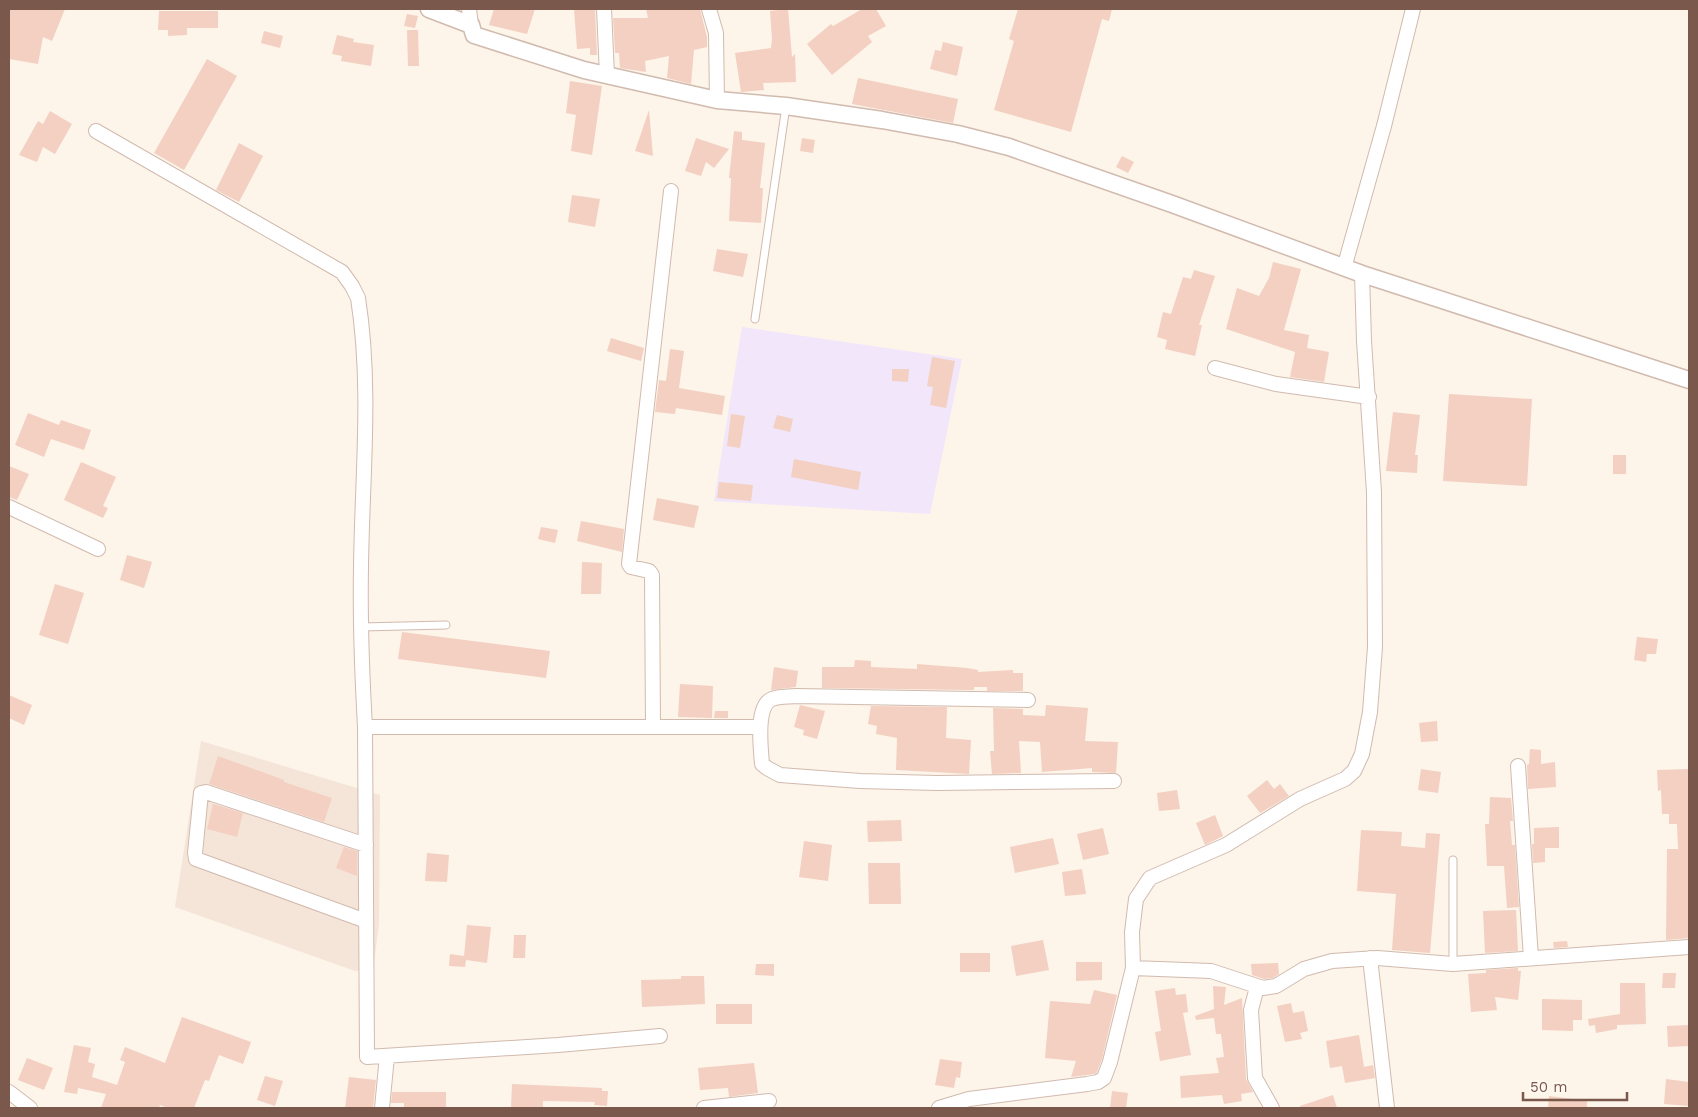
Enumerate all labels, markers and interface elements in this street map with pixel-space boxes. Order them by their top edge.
scale bar [1523,1070,1627,1102]
text: 50 m [1530,1078,1567,1096]

